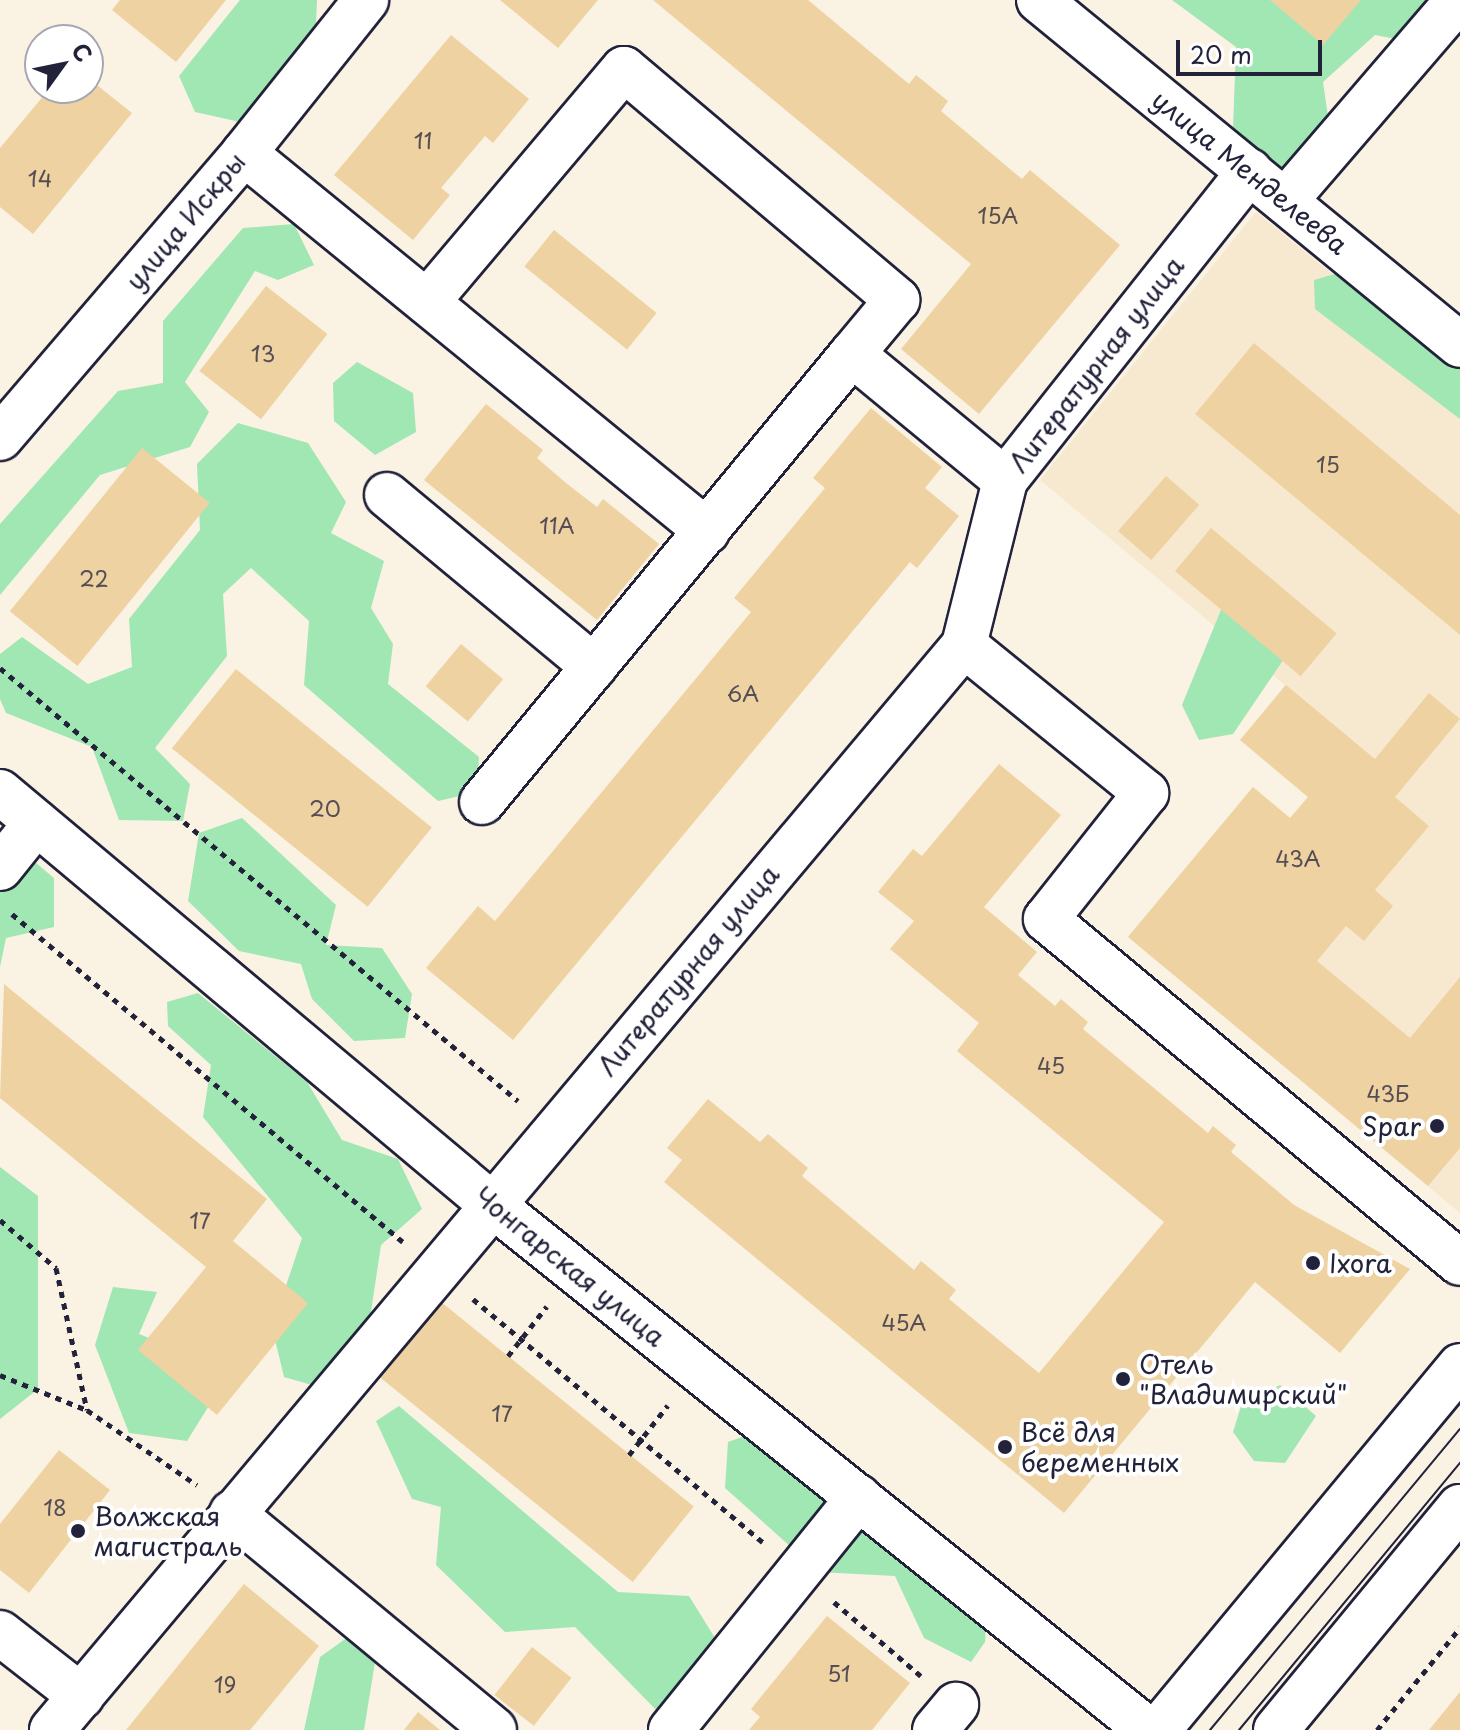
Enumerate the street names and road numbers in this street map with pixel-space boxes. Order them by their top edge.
street label: улица Менделеева [1146,83,1354,261]
street label: улица Искры [118,146,252,296]
street label: Литературная улица [1002,249,1190,479]
street label: Литературная улица [590,858,786,1082]
street label: Чонгарская улица [468,1179,672,1353]

